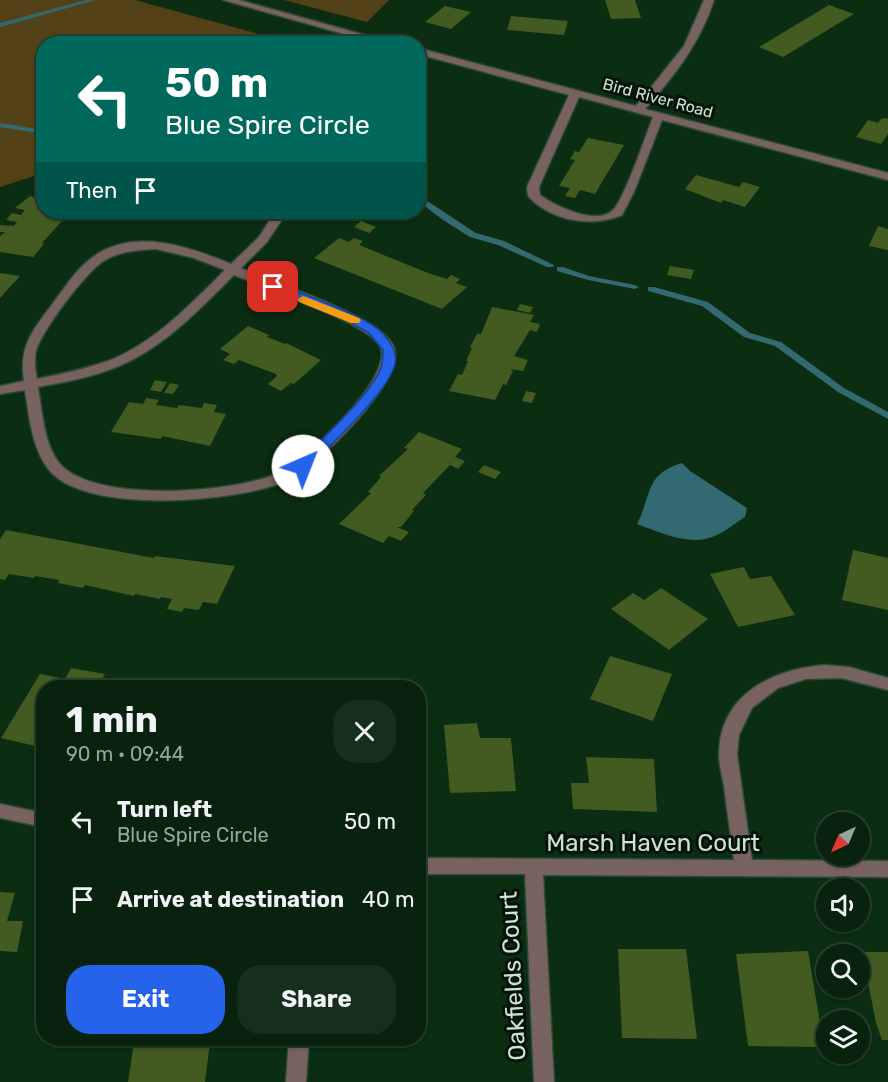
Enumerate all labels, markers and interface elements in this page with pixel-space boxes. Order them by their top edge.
text: 50 m [165,58,268,108]
icon: left [66,60,144,138]
street label: Bird River Road [601,74,715,122]
text: Blue Spire Circle [165,109,370,141]
icon: arrive [129,174,162,207]
text: Then [66,177,117,204]
pin [247,261,298,312]
icon: arrive [256,270,289,303]
position arrow [271,434,335,498]
text: 1 min [66,698,158,741]
button: close [333,700,396,763]
text: 90 m · 09:44 [66,742,184,766]
text: Turn left [117,796,212,823]
icon: left [66,805,99,838]
text: 50 m [344,808,396,835]
north arrow [816,812,870,866]
map controls [816,812,870,1064]
text: Blue Spire Circle [117,823,269,847]
street label: Marsh Haven Court [546,829,760,857]
button: sound [816,878,870,932]
icon: arrive [66,883,99,916]
text: Arrive at destination [117,886,344,913]
text: 40 m [362,886,415,913]
street label: Oakfields Court [495,891,531,1061]
button: search [816,944,870,998]
button: Exit [66,965,225,1034]
button: Share [237,965,396,1034]
button: layers [816,1010,870,1064]

